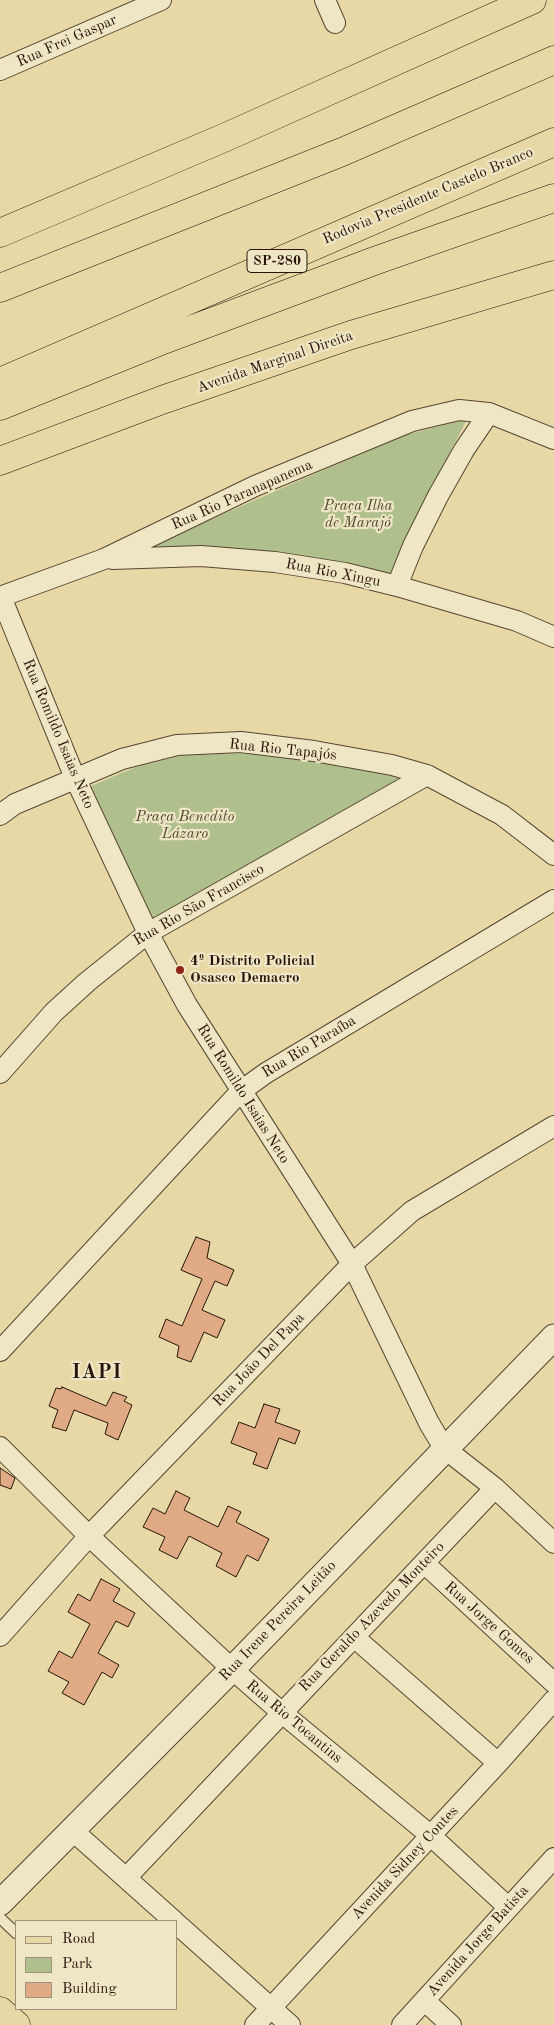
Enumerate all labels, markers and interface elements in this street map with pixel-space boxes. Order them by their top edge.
street label: Rua Frei Gaspar [14,11,120,71]
street label: Rodovia Presidente Castelo Branco [320,143,536,249]
road number: SP-280 [247,250,307,272]
street label: Avenida Marginal Direita [195,327,355,397]
street label: Rua Rio Paranapanema [169,456,315,534]
park label: Praça Ilha de Marajó [324,497,392,532]
street label: Rua Rio Xingu [284,555,382,591]
street label: Rua Romildo Isaias Neto [18,656,98,812]
street label: Rua Rio Tapajós [228,735,338,765]
park label: Praça Benedito Lázaro [136,808,234,843]
street label: Rua Rio São Francisco [130,860,268,950]
place label: 4º Distrito Policial Osasco Demacro [190,952,315,987]
marker: 4º Distrito Policial Osasco Demacro [174,964,186,976]
street label: Rua Rio Paraíba [259,1012,359,1082]
street label: Rua Romildo Isaias Neto [193,1021,293,1167]
street label: Rua João Del Papa [209,1309,309,1411]
district label: IAPI [71,1361,123,1385]
street label: Rua Geraldo Azevedo Monteiro [296,1538,448,1696]
street label: Rua Irene Pereira Leitão [216,1557,340,1685]
street label: Rua Jorge Gomes [440,1578,538,1668]
street label: Rua Rio Tocantins [242,1677,346,1767]
street label: Avenida Sidney Contes [348,1802,462,1924]
street label: Avenida Jorge Batista [423,1882,533,2000]
legend [15,1920,178,2010]
text: Road [62,1932,95,1947]
text: Park [62,1957,93,1972]
text: Building [62,1982,117,1997]

